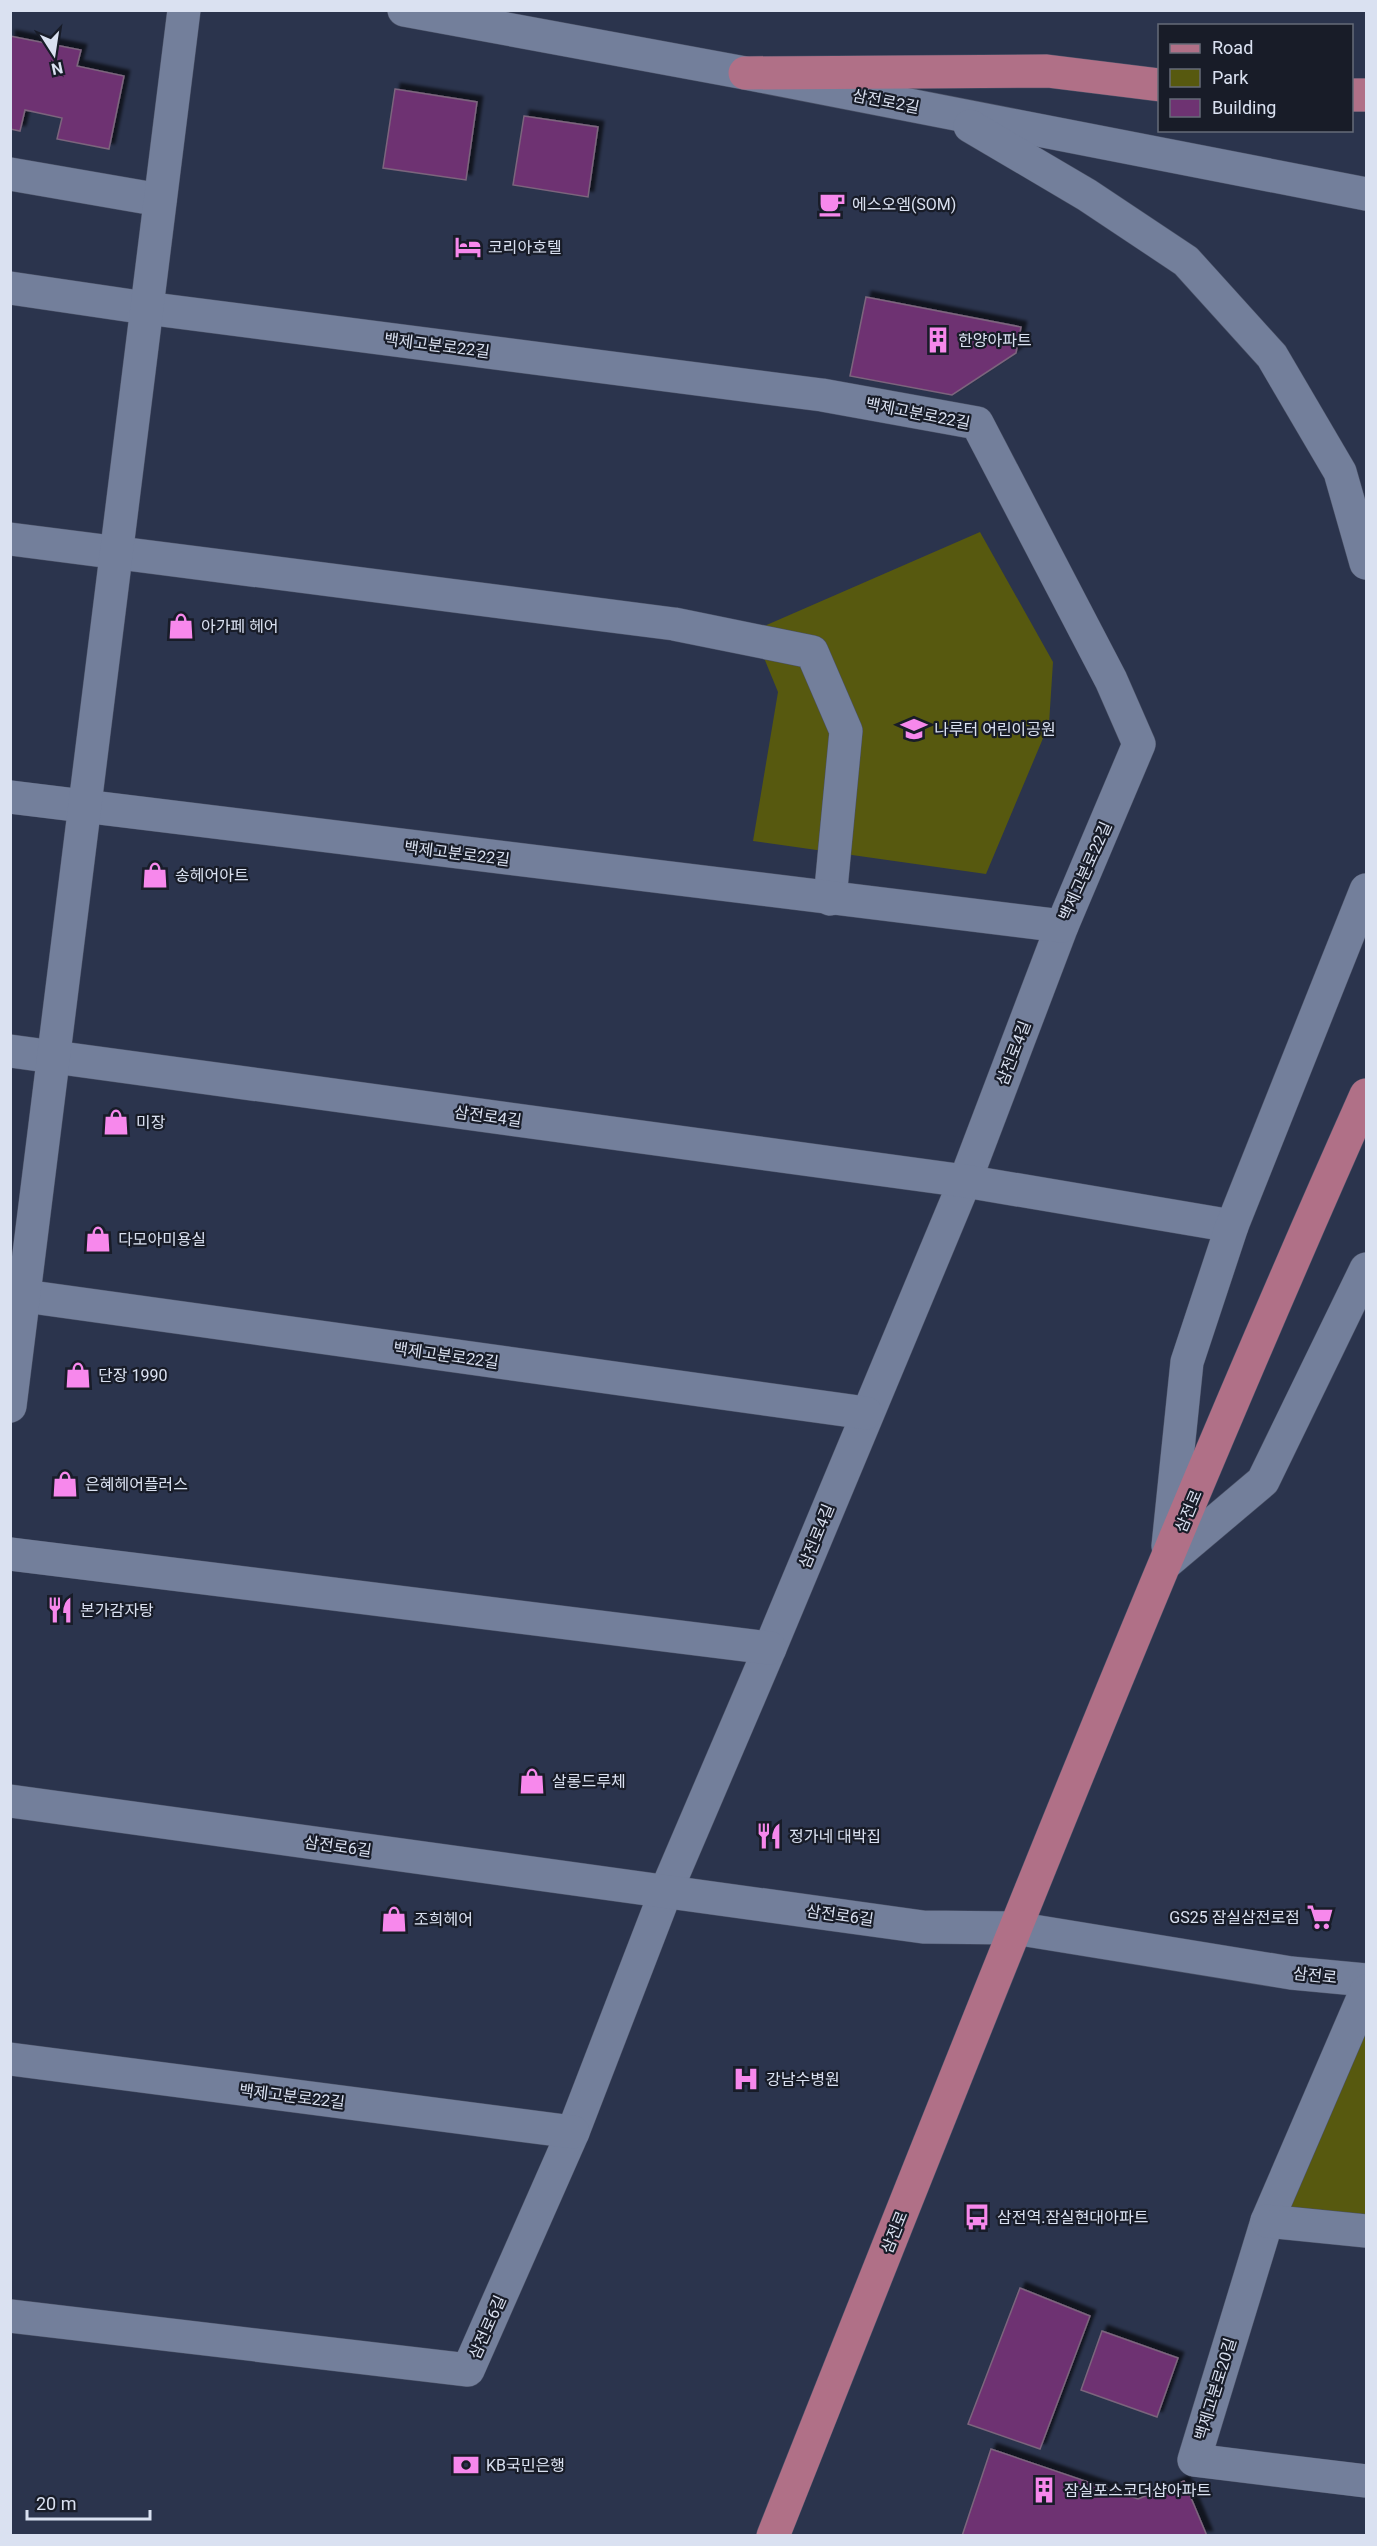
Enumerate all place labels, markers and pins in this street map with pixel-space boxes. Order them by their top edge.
cafe icon: 에스오엠(SOM) [817,189,847,219]
place label: 에스오엠(SOM) [852,195,956,214]
hotel icon: 코리아호텔 [453,232,483,262]
place label: 코리아호텔 [488,238,562,257]
building icon: 한양아파트 [923,325,953,355]
place label: 한양아파트 [958,331,1032,350]
shop icon: 아가페 헤어 [166,611,196,641]
place label: 아가페 헤어 [201,617,279,636]
school or university icon: 나루터 어린이공원 [899,714,929,744]
place label: 나루터 어린이공원 [934,720,1056,739]
shop icon: 송헤어아트 [140,860,170,890]
place label: 송헤어아트 [175,866,249,885]
shop icon: 미장 [101,1107,131,1137]
place label: 미장 [136,1113,166,1132]
shop icon: 다모아미용실 [83,1224,113,1254]
place label: 다모아미용실 [118,1230,206,1249]
shop icon: 단장 1990 [63,1360,93,1390]
place label: 단장 1990 [98,1366,167,1385]
shop icon: 은혜헤어플러스 [50,1469,80,1499]
place label: 은혜헤어플러스 [85,1475,188,1494]
restaurant icon: 본가감자탕 [45,1595,75,1625]
place label: 본가감자탕 [80,1601,154,1620]
shop icon: 살롱드루체 [517,1766,547,1796]
place label: 살롱드루체 [552,1772,626,1791]
restaurant icon: 정가네 대박집 [754,1821,784,1851]
place label: 정가네 대박집 [789,1827,881,1846]
supermarket icon: GS25 잠실삼전로점 [1305,1902,1335,1932]
shop icon: 조희헤어 [379,1904,409,1934]
place label: GS25 잠실삼전로점 [1169,1908,1300,1927]
place label: 조희헤어 [414,1910,473,1929]
hospital icon: 강남수병원 [731,2064,761,2094]
place label: 강남수병원 [766,2070,840,2089]
bus stop icon: 삼전역.잠실현대아파트 [962,2202,992,2232]
place label: 삼전역.잠실현대아파트 [997,2208,1148,2227]
bank icon: KB국민은행 [451,2450,481,2480]
place label: KB국민은행 [486,2456,565,2475]
building icon: 잠실포스코더샵아파트 [1029,2475,1059,2505]
place label: 잠실포스코더샵아파트 [1064,2481,1211,2500]

